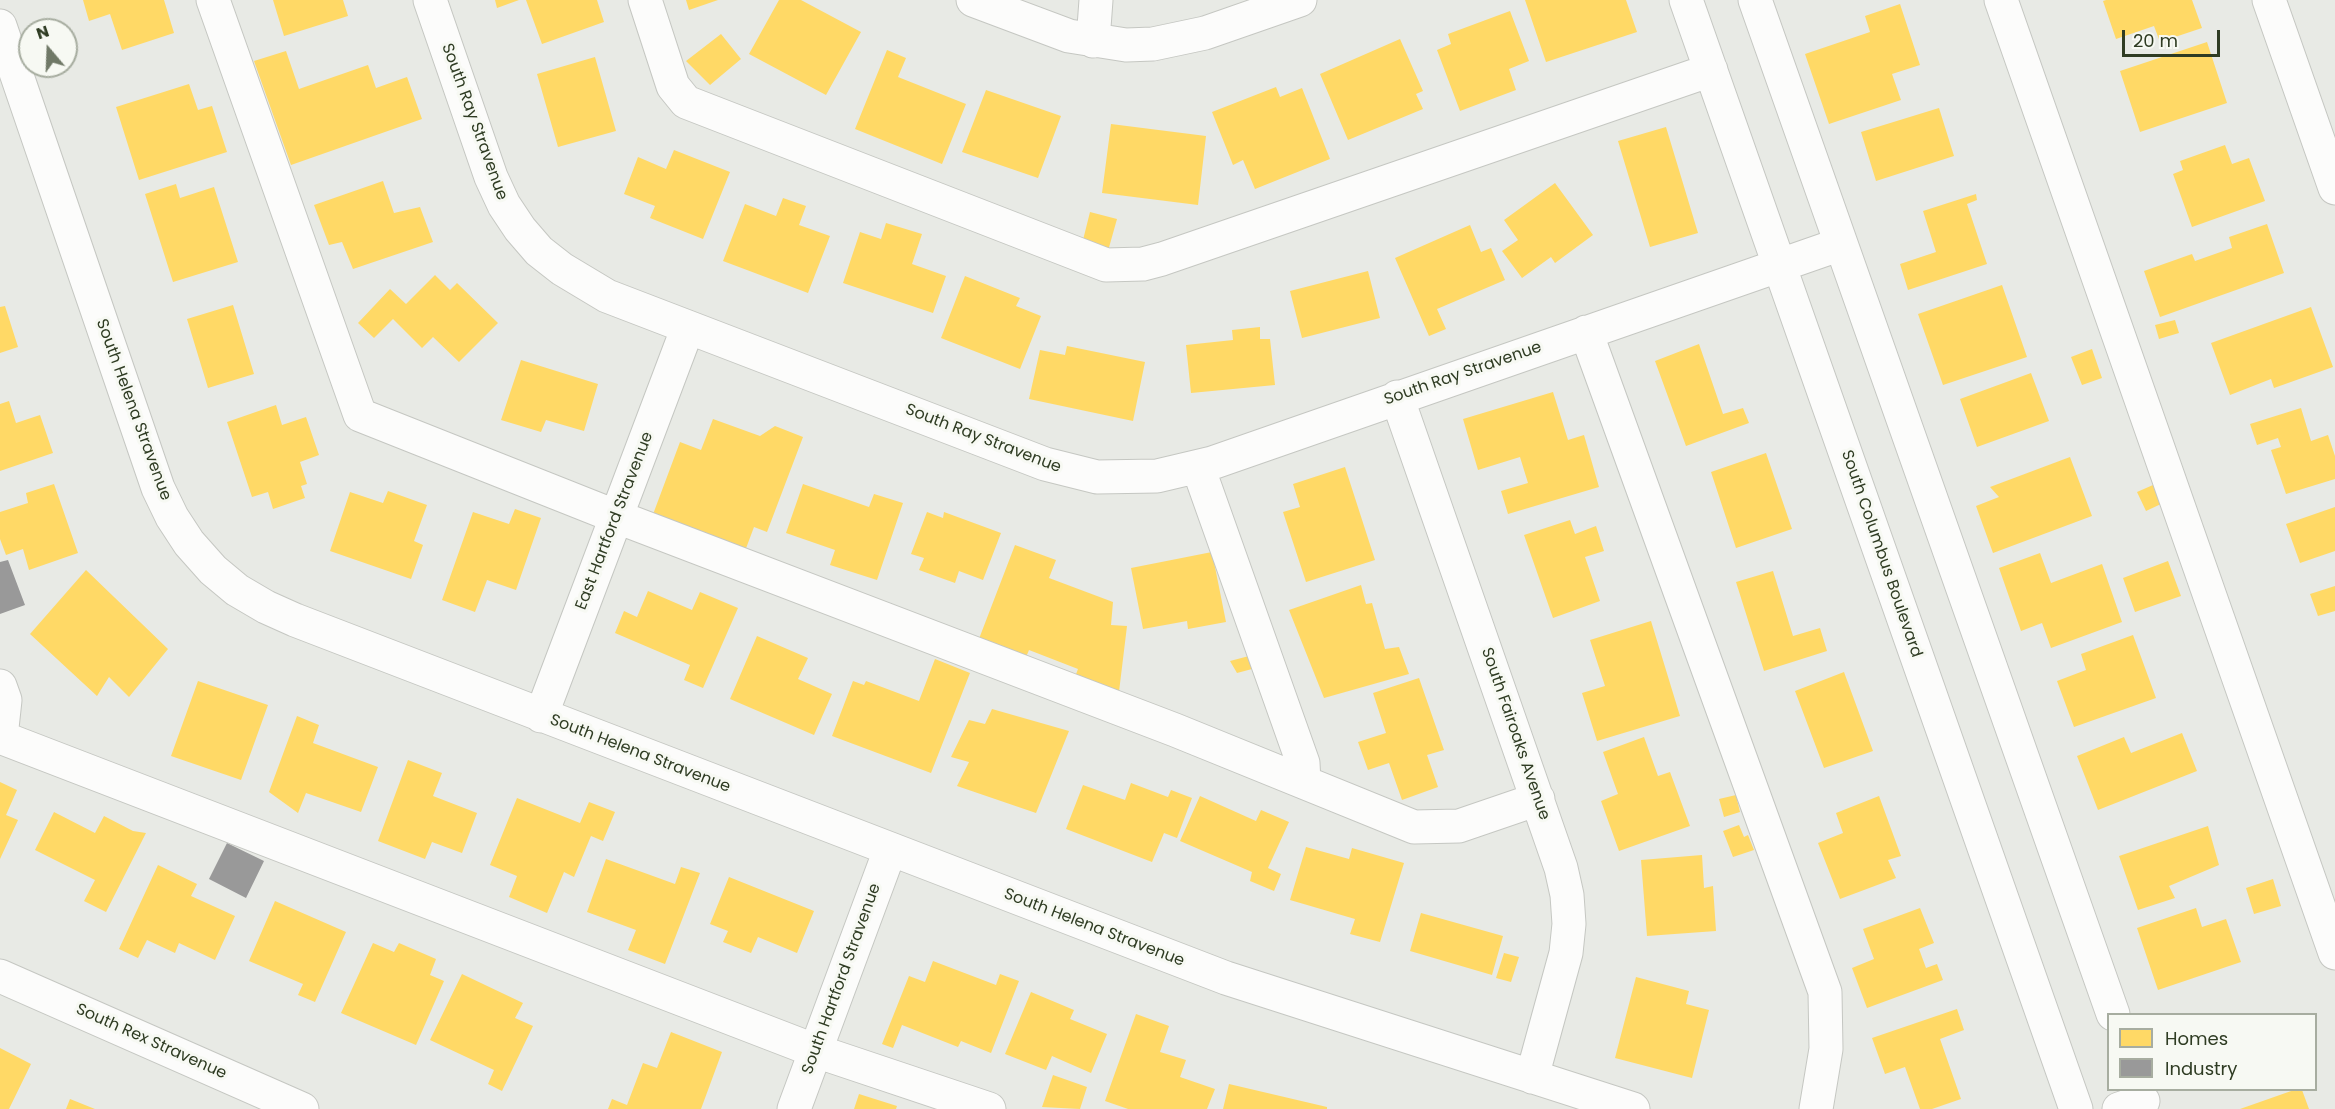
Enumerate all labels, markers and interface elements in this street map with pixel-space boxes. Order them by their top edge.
north arrow [18,18,78,78]
scale bar [2125,18,2222,56]
text: N [33,20,52,45]
text: 20 m [2133,28,2178,53]
street label: South Ray Stravenue [437,41,511,203]
street label: South Helena Stravenue [91,317,175,503]
street label: South Ray Stravenue [1382,338,1544,410]
street label: South Ray Stravenue [902,400,1064,478]
street label: East Hartford Stravenue [572,429,658,613]
street label: South Columbus Boulevard [1836,448,1926,660]
street label: South Fairoaks Avenue [1476,645,1554,823]
street label: South Helena Stravenue [547,711,733,797]
street label: South Hartford Stravenue [798,881,886,1077]
street label: South Helena Stravenue [1001,885,1187,971]
street label: South Rex Stravenue [73,1000,229,1084]
legend [2107,1013,2317,1091]
text: Homes [2165,1026,2228,1051]
text: Industry [2165,1056,2237,1081]

